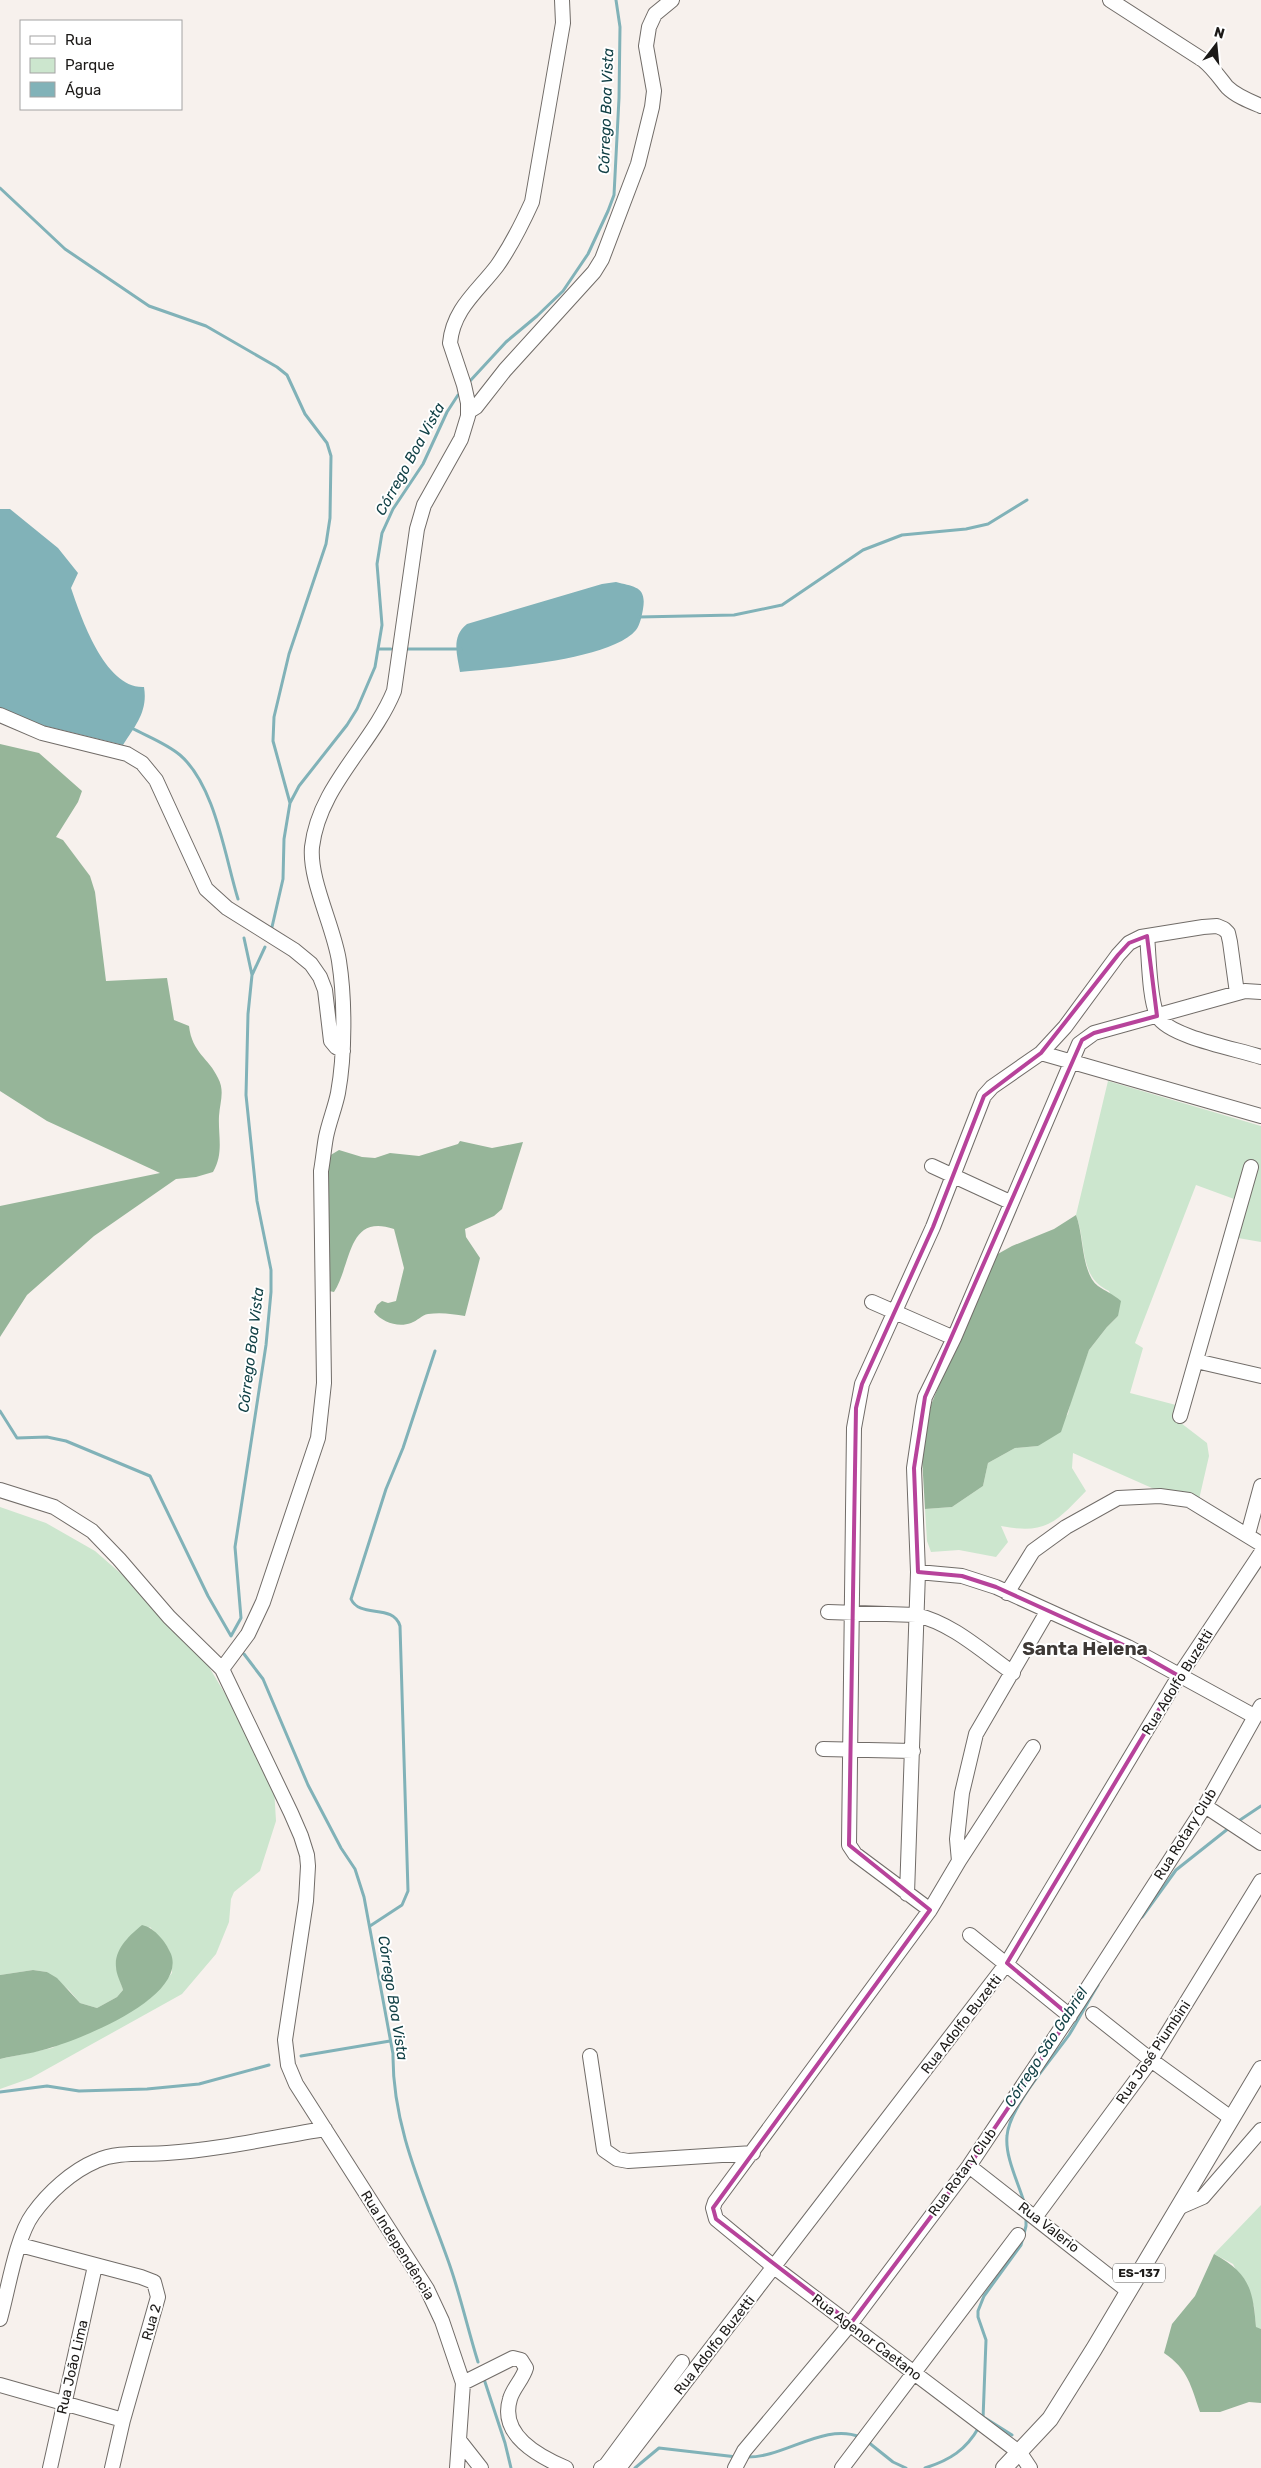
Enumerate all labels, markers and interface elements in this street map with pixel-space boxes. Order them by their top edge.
legend [20,20,182,110]
north arrow [1191,20,1241,70]
text: N [1212,23,1227,43]
text: Rua [65,31,92,49]
water label: Córrego Boa Vista [595,48,617,174]
text: Parque [65,56,115,74]
text: Água [65,81,101,99]
water label: Córrego Boa Vista [372,399,448,518]
water label: Córrego Boa Vista [234,1286,268,1414]
street label: Rua Adolfo Buzetti [1138,1626,1217,1738]
district label: Santa Helena [1022,1637,1148,1660]
street label: Rua Rotary Club [1150,1785,1220,1883]
water label: Córrego Boa Vista [374,1934,412,2062]
street label: Rua Adolfo Buzetti [917,1971,1005,2077]
water label: Córrego São Gabriel [1001,1983,1092,2110]
street label: Rua José Piumbini [1113,1997,1194,2107]
street label: Rua Rotary Club [925,2125,1000,2220]
street label: Rua Independência [357,2188,438,2303]
street label: Rua Valerio [1015,2198,1082,2256]
road number: ES-137 [1113,2264,1165,2282]
street label: Rua Agenor Caetano [808,2290,925,2384]
street label: Rua Adolfo Buzetti [670,2292,758,2398]
street label: Rua 2 [138,2302,165,2342]
street label: Rua João Lima [53,2318,92,2416]

